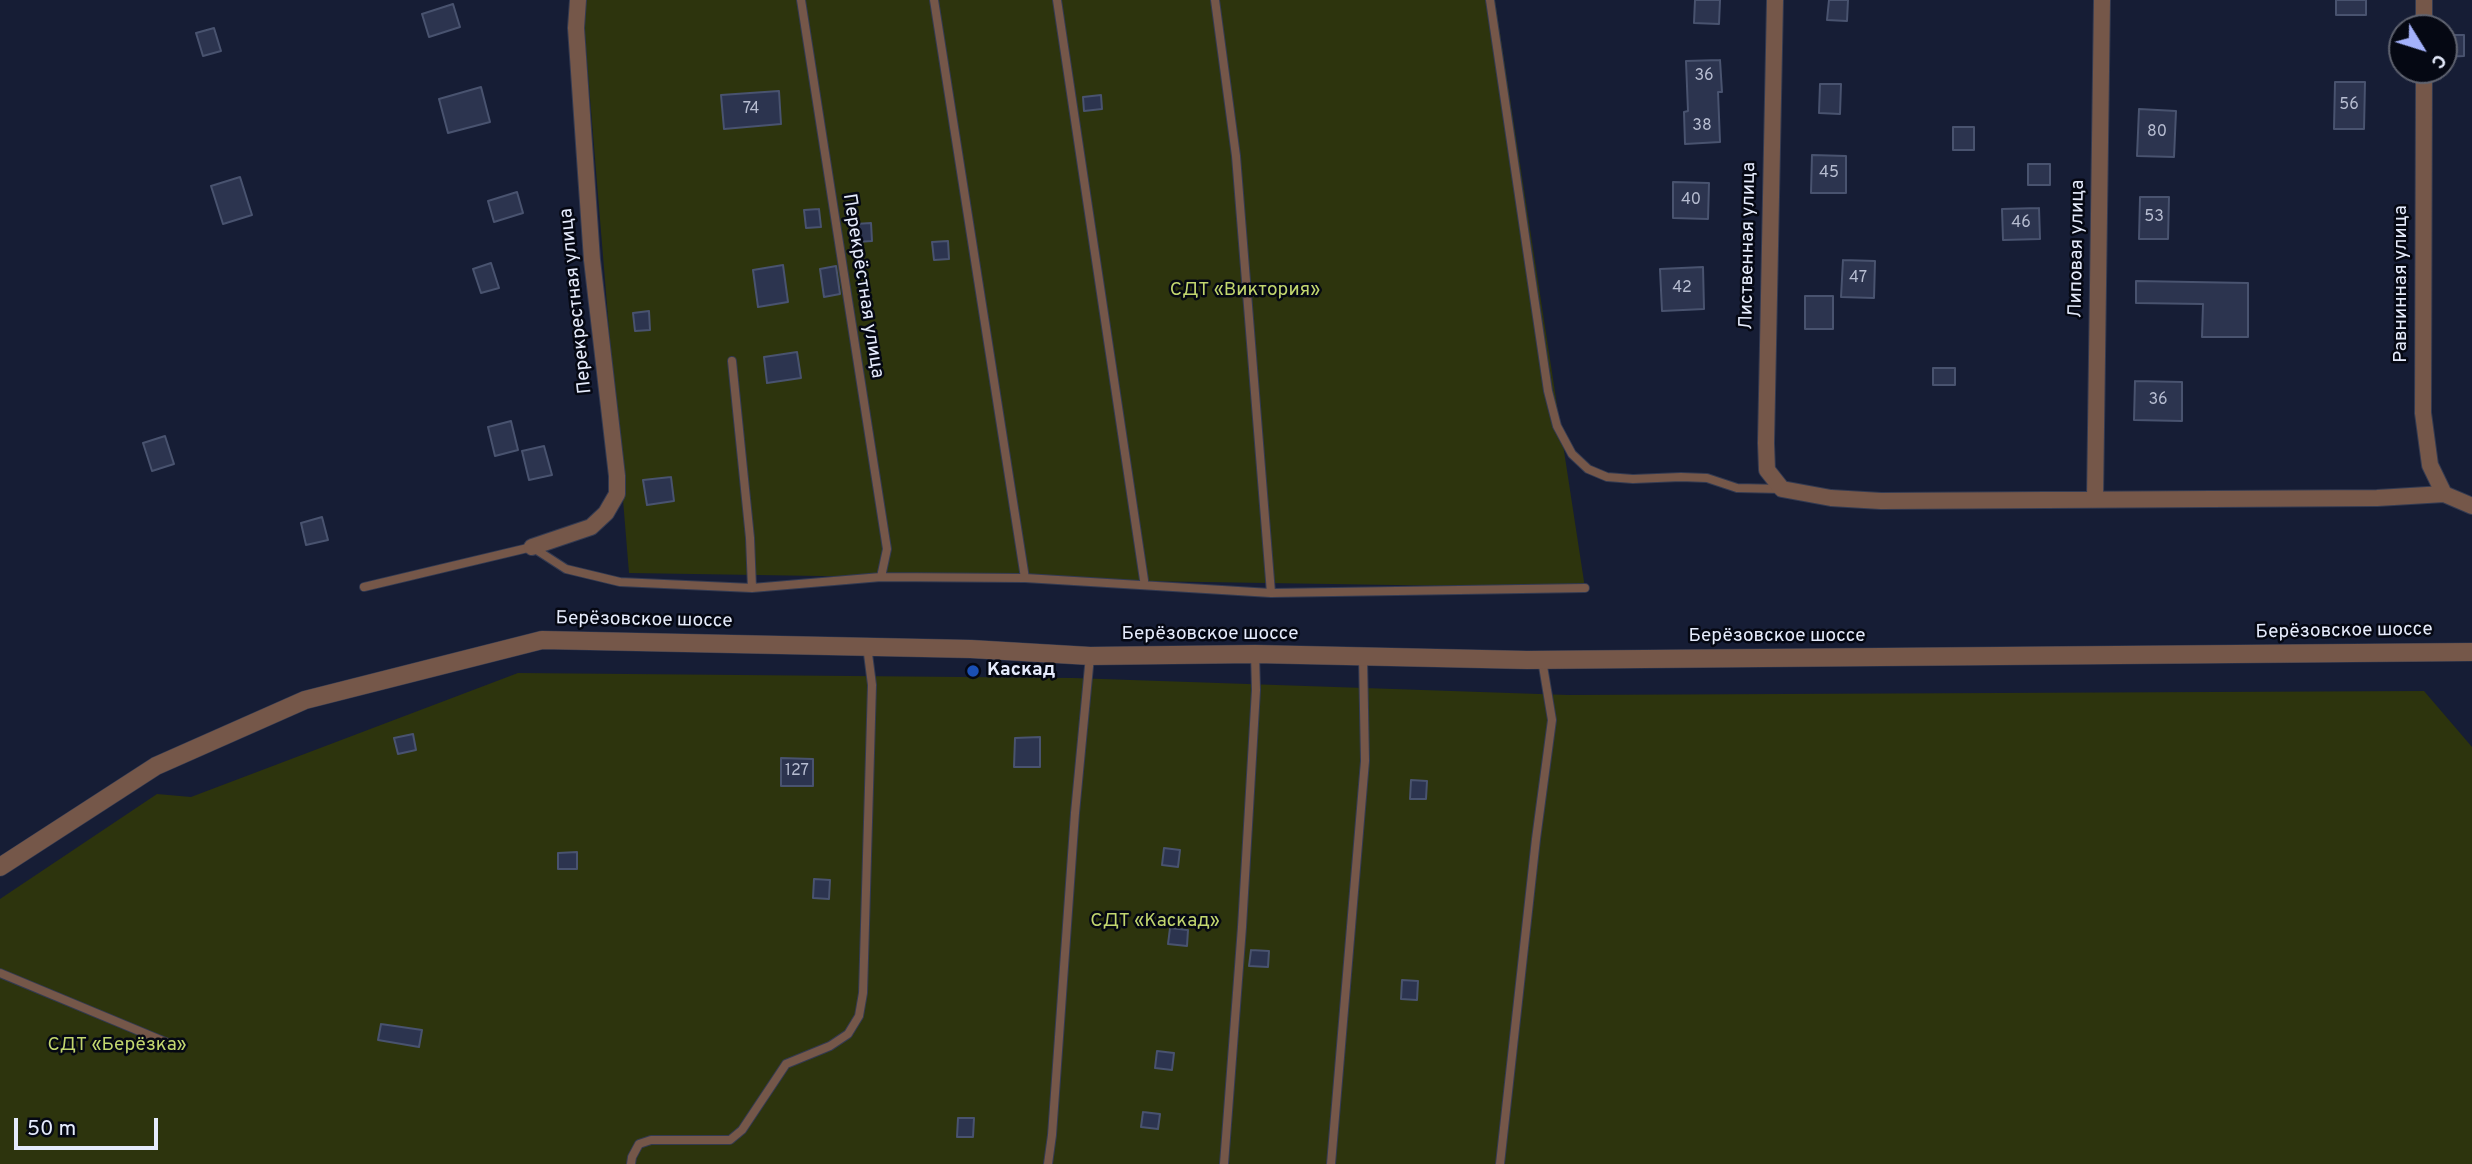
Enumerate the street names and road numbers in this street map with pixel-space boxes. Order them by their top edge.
street label: Лиственная улица [1736,162,1762,330]
street label: Липовая улица [2065,180,2091,318]
street label: Перекрёстная улица [836,192,888,380]
street label: Равнинная улица [2391,205,2413,363]
street label: Перекрестная улица [556,207,598,395]
street label: Берёзовское шоссе [555,608,733,634]
street label: Берёзовское шоссе [2255,619,2433,645]
street label: Берёзовское шоссе [1121,624,1299,646]
street label: Берёзовское шоссе [1688,626,1866,648]

